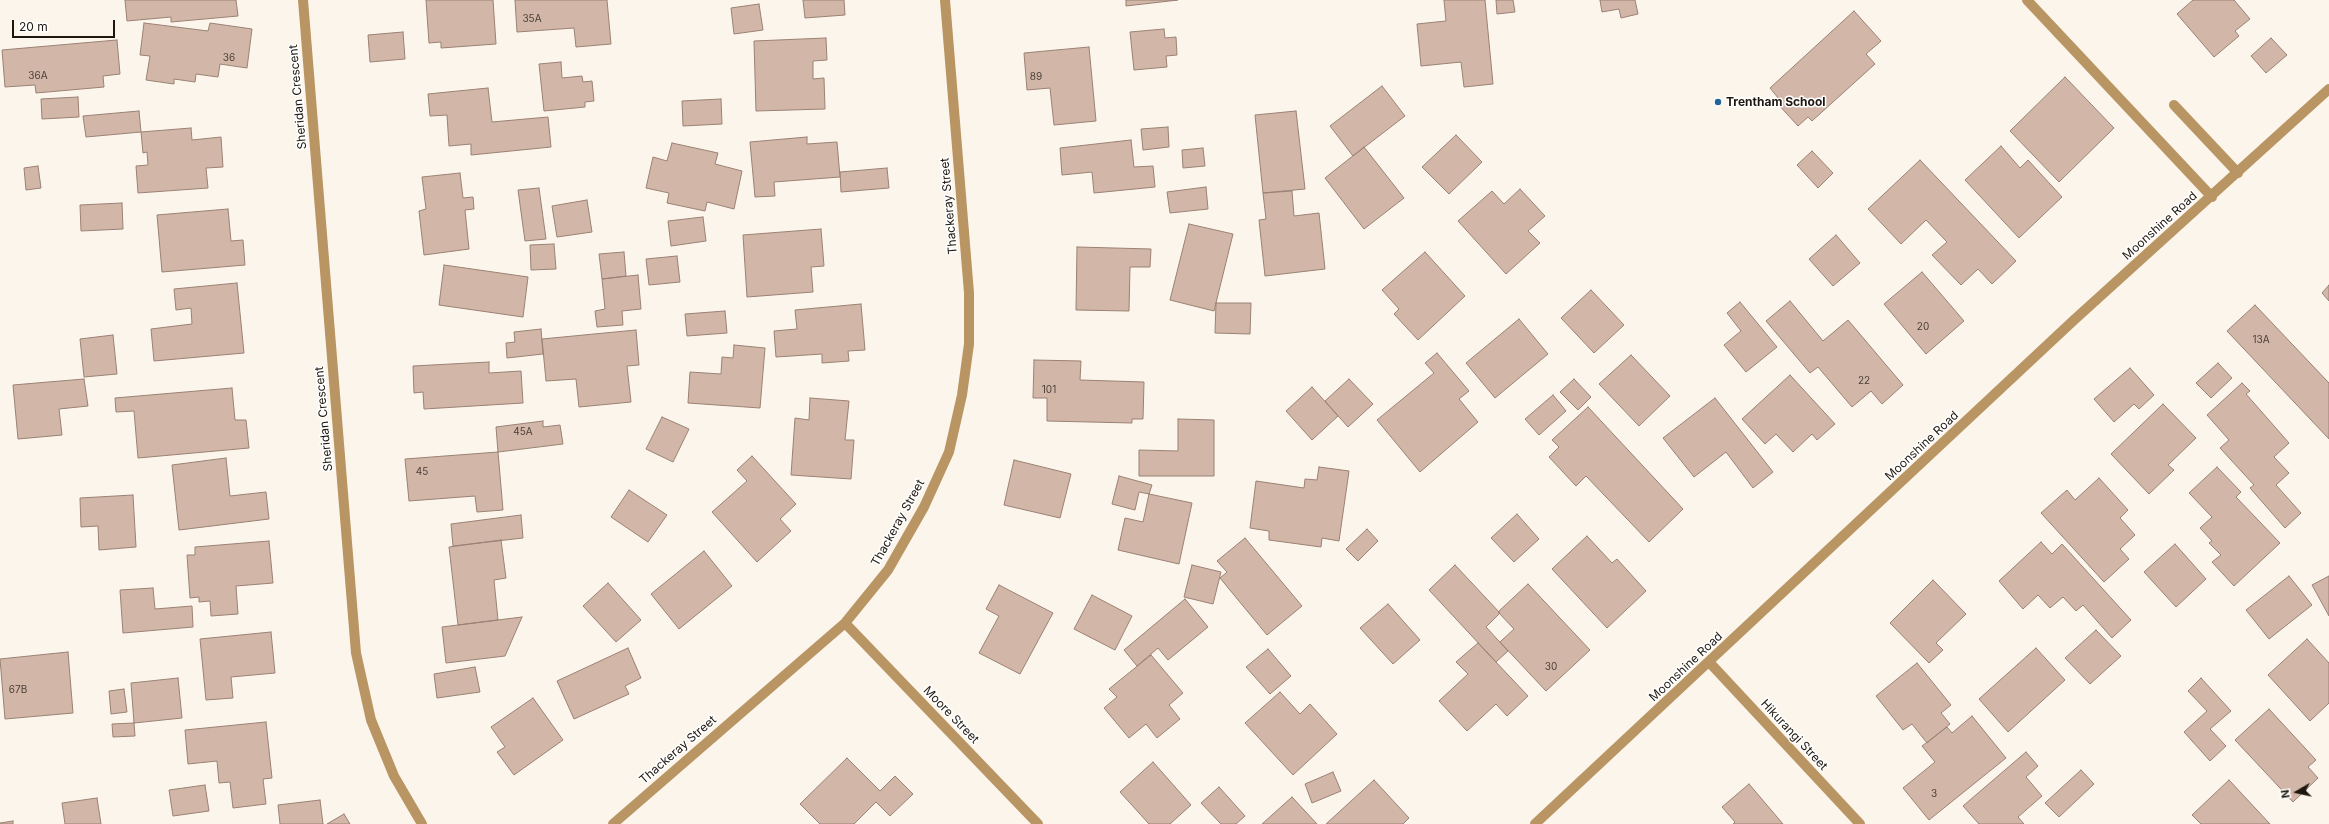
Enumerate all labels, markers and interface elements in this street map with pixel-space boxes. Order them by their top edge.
scale bar [14,12,117,38]
house number: 35A [522,13,542,25]
text: 20 m [19,19,48,34]
street label: Sheridan Crescent [286,44,310,150]
house number: 36 [223,52,235,64]
house number: 36A [28,70,48,82]
house number: 89 [1030,71,1042,83]
place label: Trentham School [1726,95,1826,109]
marker: Trentham School [1713,97,1723,107]
street label: Thackeray Street [938,157,960,255]
street label: Moonshine Road [2120,189,2200,263]
house number: 20 [1917,321,1929,333]
house number: 13A [2252,334,2270,346]
street label: Sheridan Crescent [312,366,336,472]
house number: 22 [1858,375,1870,387]
house number: 101 [1042,384,1056,396]
street label: Moonshine Road [1882,408,1962,484]
house number: 45A [513,426,533,438]
house number: 45 [416,466,428,478]
street label: Thackeray Street [868,477,928,569]
street label: Moonshine Road [1646,629,1726,705]
house number: 30 [1545,661,1557,673]
street label: Moore Street [920,683,982,747]
house number: 67B [9,684,27,696]
street label: Hikurangi Street [1758,697,1830,773]
street label: Thackeray Street [637,713,719,787]
north arrow [2277,772,2317,812]
house number: 3 [1931,788,1937,800]
text: N [2278,789,2293,799]

